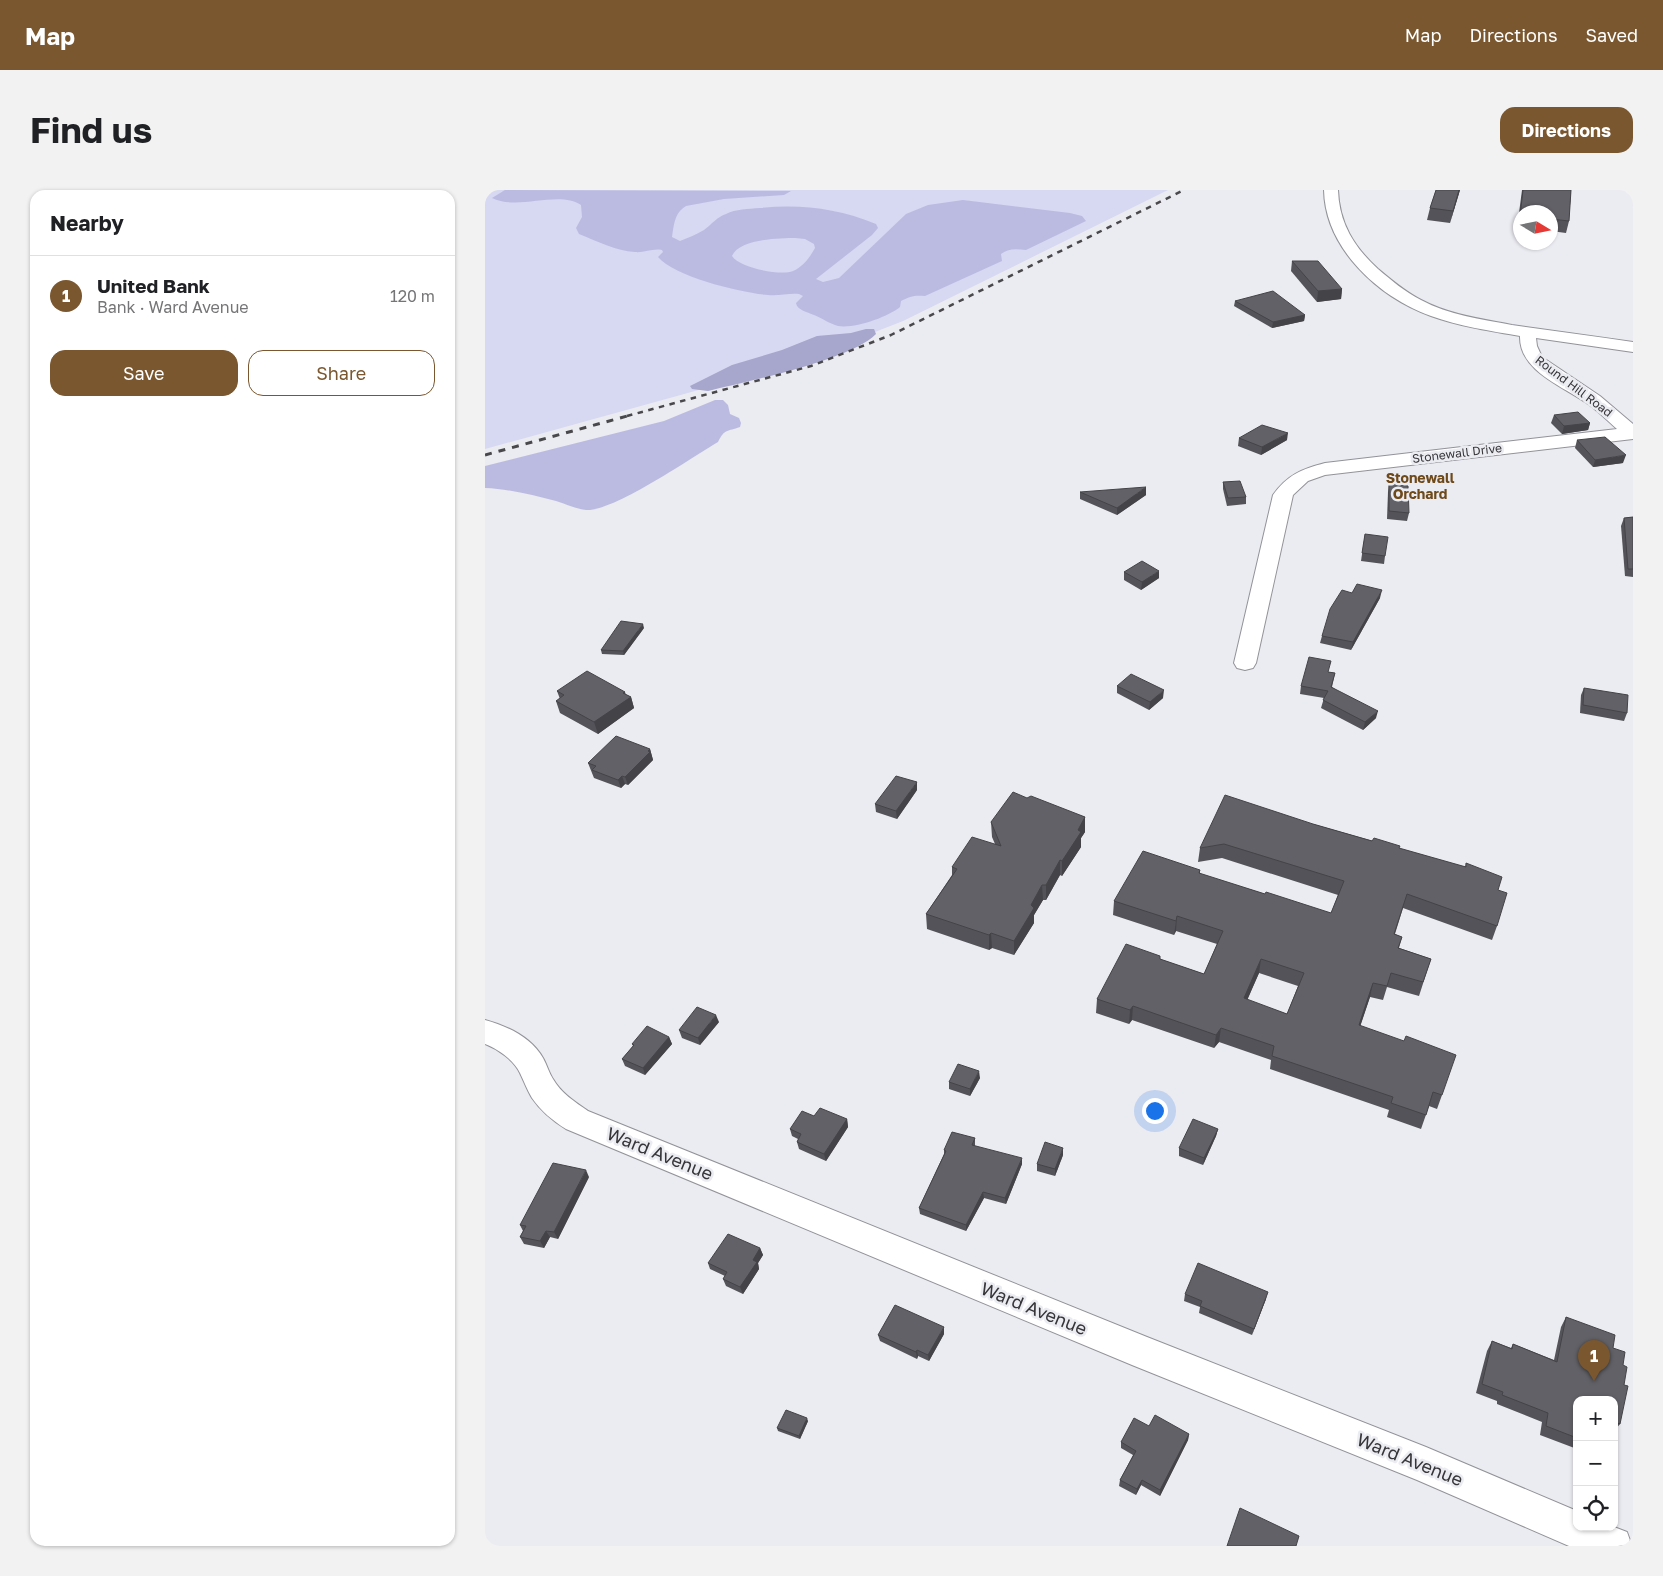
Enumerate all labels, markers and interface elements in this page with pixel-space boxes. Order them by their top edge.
text: Map [25,21,75,50]
text: Map [1405,24,1441,46]
text: Directions [1469,24,1557,46]
text: Saved [1585,24,1638,46]
button: Directions [1500,107,1633,153]
text: Find us [30,109,152,151]
north arrow [1513,205,1558,250]
text: Nearby [50,210,124,236]
text: United Bank [97,274,210,297]
text: 1 [62,286,70,306]
text: 120 m [390,286,435,306]
text: Bank · Ward Avenue [97,297,249,317]
button: Save [50,350,238,396]
button: Share [248,350,435,396]
street label: Round Hill Road [1532,352,1616,420]
street label: Stonewall Drive [1411,440,1503,466]
district label: Stonewall Orchard [1386,469,1455,502]
your location [1142,1098,1168,1124]
street label: Ward Avenue [604,1122,716,1184]
street label: Ward Avenue [978,1277,1090,1339]
pin: 1 [1578,1340,1610,1381]
map controls [1573,1396,1618,1531]
button: + [1573,1396,1618,1441]
street label: Ward Avenue [1354,1428,1466,1490]
button: − [1573,1441,1618,1486]
button: locate [1573,1486,1618,1531]

